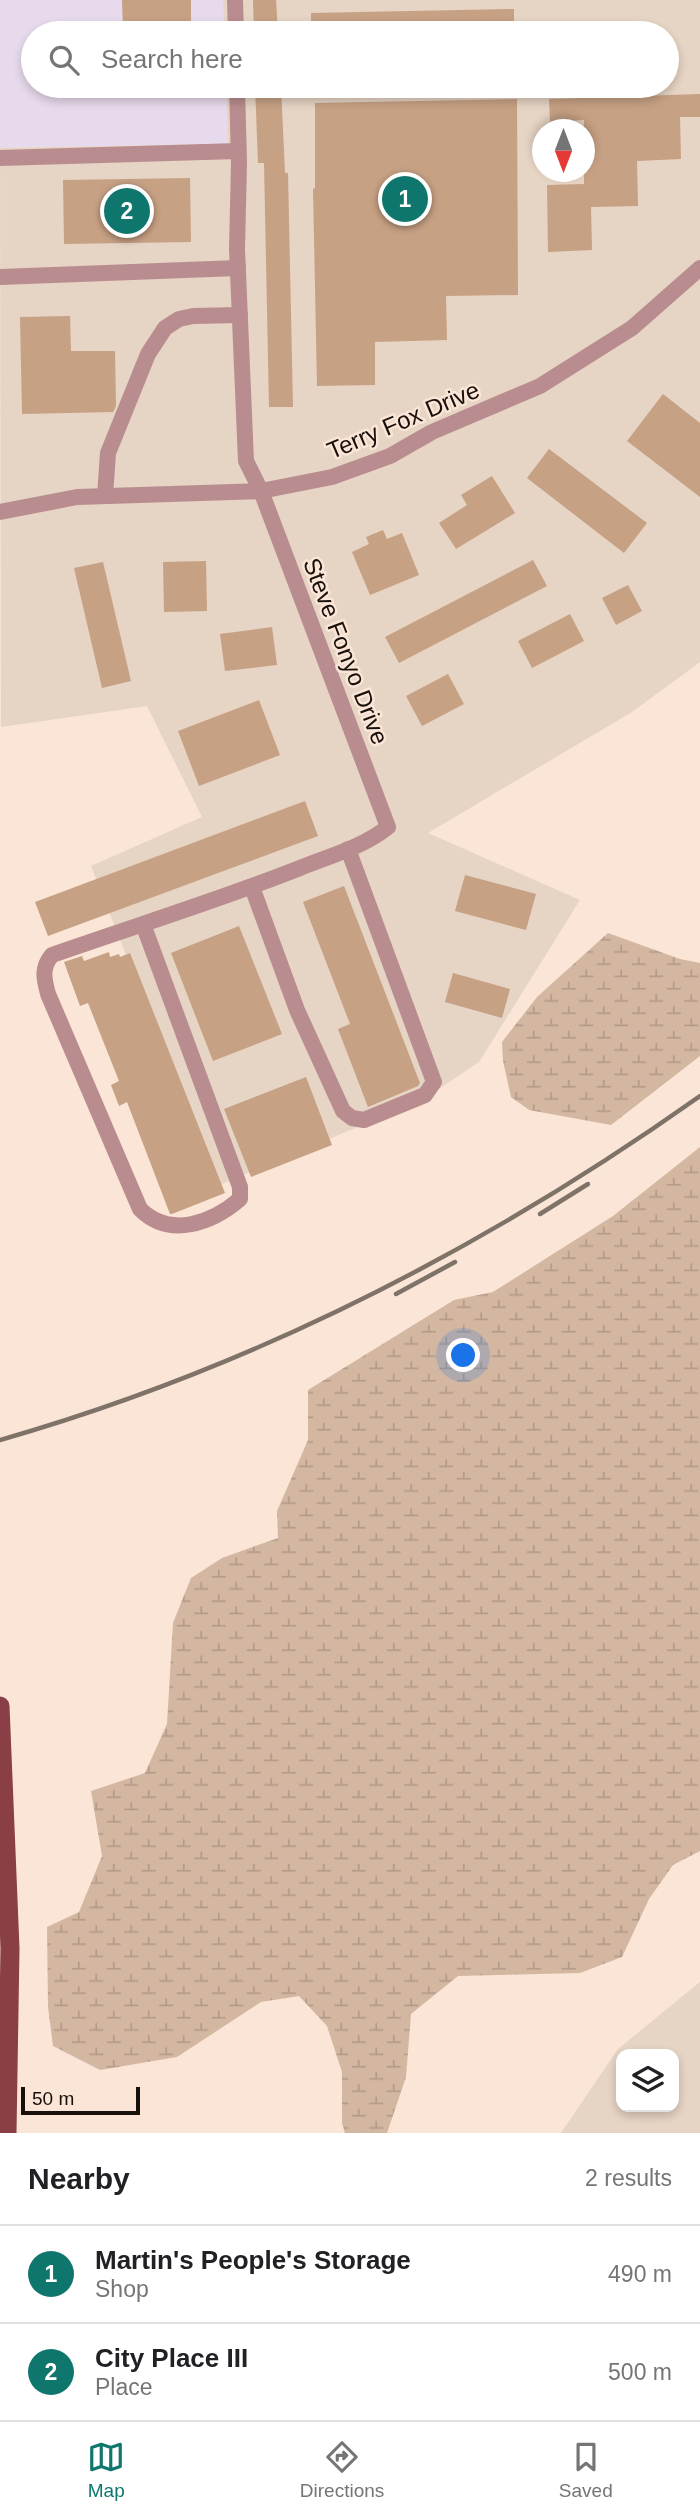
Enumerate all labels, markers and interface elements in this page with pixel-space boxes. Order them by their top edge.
search box [21,21,679,98]
icon: search [45,41,83,79]
text: Search here [101,44,243,74]
north arrow [532,119,595,182]
pin: 1 [382,173,428,225]
pin: 2 [104,185,150,237]
street label: Terry Fox Drive [323,376,483,464]
street label: Steve Fonyo Drive [298,554,394,748]
your location [446,1338,480,1372]
map controls [616,2049,679,2112]
button: layers [616,2049,679,2112]
scale bar [21,2084,140,2116]
text: 50 m [32,2088,74,2109]
text: Nearby [28,2162,130,2195]
text: 2 results [585,2165,672,2191]
text: Martin's People's Storage [95,2245,411,2275]
text: 1 [45,2261,57,2287]
text: 490 m [608,2261,672,2287]
text: Shop [95,2276,149,2302]
text: City Place III [95,2343,248,2373]
text: 2 [45,2359,57,2385]
text: 500 m [608,2359,672,2385]
text: Place [95,2374,153,2400]
tab: Map [87,2438,125,2502]
tab: Directions [300,2438,384,2502]
tab: Saved [559,2438,613,2502]

